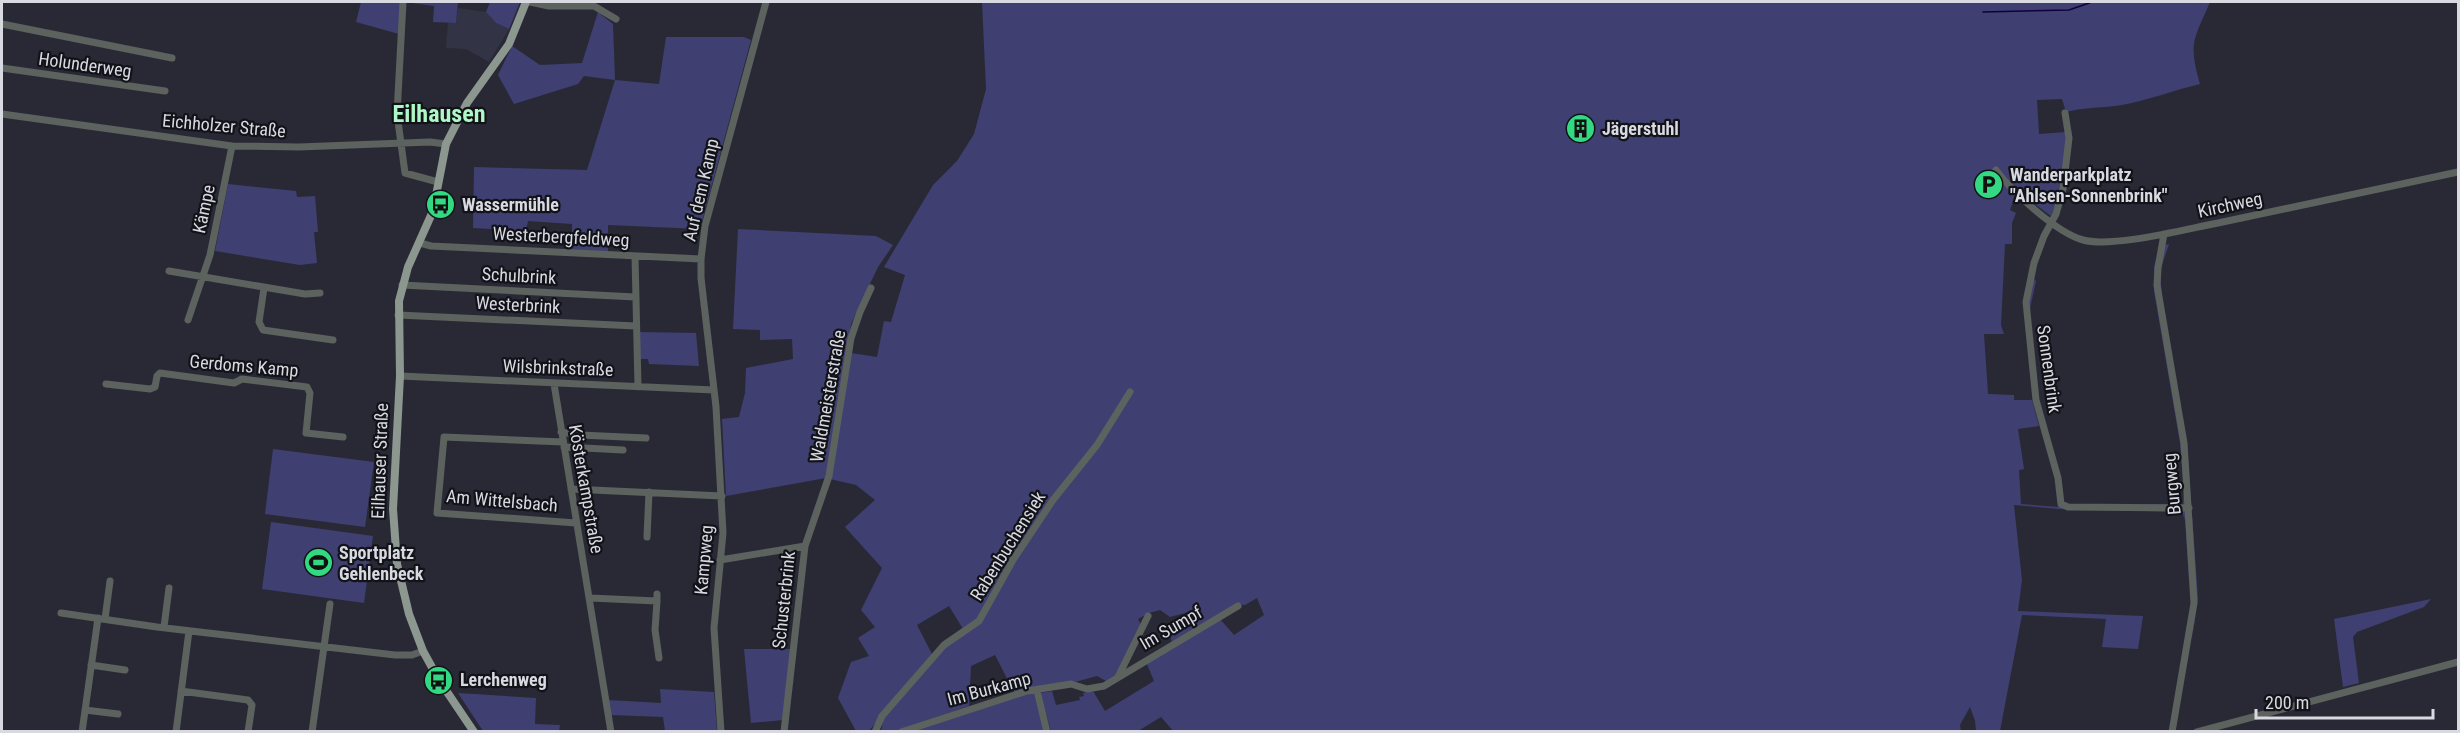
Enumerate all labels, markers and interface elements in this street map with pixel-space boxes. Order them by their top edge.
street label: Holunderweg [37,48,133,81]
district label: Eilhausen [393,100,486,128]
street label: Eichholzer Straße [161,110,287,141]
building icon: Jägerstuhl [1565,113,1597,145]
place label: Jägerstuhl [1602,118,1679,139]
street label: Auf dem Kamp [679,136,723,243]
place label: Wanderparkplatz "Ahlsen-Sonnenbrink" [2010,164,2168,206]
parking icon: Wanderparkplatz "Ahlsen-Sonnenbrink" [1973,169,2005,201]
street label: Kämpe [188,183,219,235]
street label: Kirchweg [2196,187,2264,222]
bus stop icon: Wassermühle [425,189,457,221]
place label: Wassermühle [462,194,559,215]
street label: Westerbergfeldweg [492,222,630,251]
street label: Schulbrink [481,263,557,288]
street label: Westerbrink [475,292,561,317]
street label: Sonnenbrink [2033,324,2066,414]
street label: Waldmeisterstraße [806,328,849,464]
street label: Gerdoms Kamp [189,350,299,381]
street label: Wilsbrinkstraße [502,355,614,380]
street label: Eilhauser Straße [367,403,392,519]
street label: Kösterkampstraße [565,423,608,555]
street label: Burgweg [2158,452,2185,516]
street label: Am Wittelsbach [445,485,559,516]
street label: Rabenbuchensiek [966,487,1050,604]
street label: Kampweg [690,524,717,596]
place label: Sportplatz Gehlenbeck [339,542,424,584]
sports icon: Sportplatz Gehlenbeck [302,547,334,579]
street label: Schusterbrink [768,550,799,650]
street label: Im Sumpf [1136,601,1206,654]
bus stop icon: Lerchenweg [423,664,455,696]
street label: Im Burkamp [945,667,1033,710]
place label: Lerchenweg [460,669,547,690]
scale bar [2256,682,2433,720]
text: 200 m [2265,692,2309,713]

